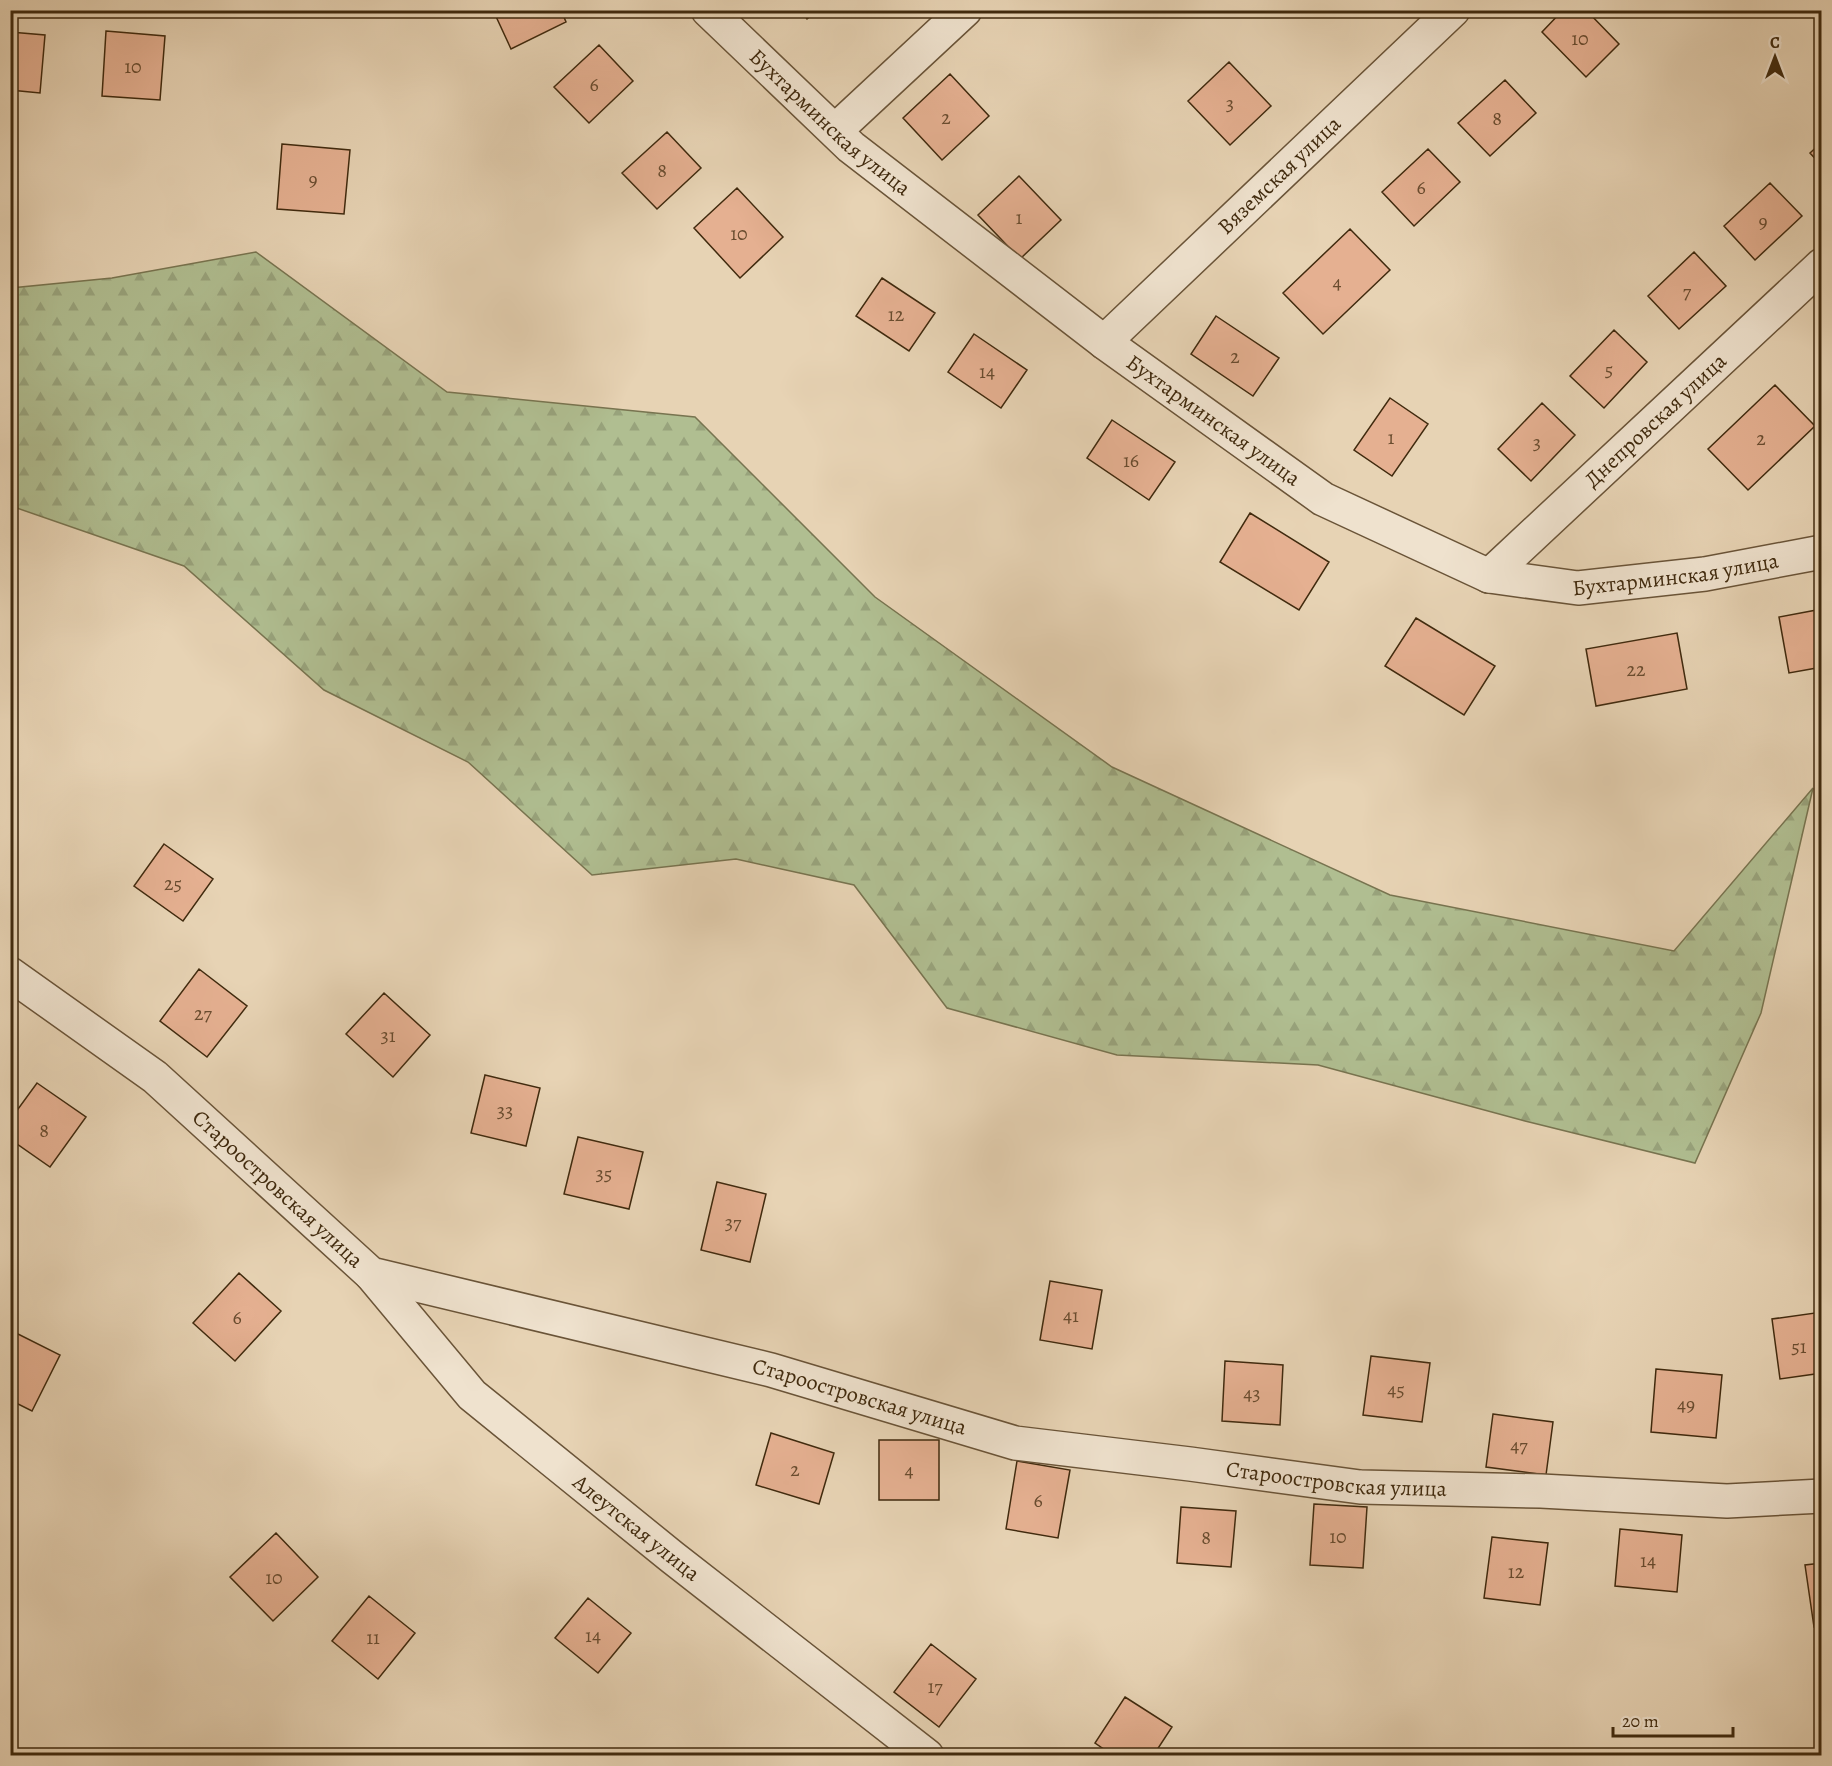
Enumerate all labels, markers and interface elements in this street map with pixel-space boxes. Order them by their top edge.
house number: 10 [1571,25,1589,52]
north arrow [1745,27,1805,87]
text: С [1770,32,1780,54]
street label: Бухтарминская улица [742,42,918,203]
house number: 10 [124,53,142,80]
house number: 6 [589,71,599,98]
house number: 3 [1226,90,1234,117]
house number: 2 [941,104,951,131]
house number: 8 [1492,105,1502,132]
street label: Вяземская улица [1211,109,1348,241]
house number: 8 [657,157,667,184]
house number: 9 [308,166,318,193]
house number: 6 [1416,174,1426,201]
house number: 1 [1016,204,1023,231]
house number: 9 [1758,208,1768,235]
house number: 10 [730,220,748,247]
house number: 4 [1332,269,1342,296]
house number: 7 [1683,278,1692,305]
house number: 12 [888,301,905,328]
house number: 2 [1230,343,1240,370]
street label: Днепровская улица [1578,346,1734,494]
street label: Бухтарминская улица [1120,348,1307,494]
house number: 5 [1605,356,1613,383]
house number: 14 [979,358,995,385]
house number: 1 [1388,424,1395,451]
house number: 2 [1756,425,1766,452]
house number: 3 [1533,429,1541,456]
house number: 16 [1123,447,1139,474]
street label: Бухтарминская улица [1571,545,1782,604]
house number: 22 [1627,656,1646,683]
house number: 25 [164,870,182,897]
house number: 27 [194,1000,213,1027]
house number: 31 [380,1022,396,1049]
house number: 33 [497,1097,513,1124]
street label: Староостровская улица [186,1103,370,1275]
house number: 8 [39,1117,49,1144]
house number: 35 [596,1160,612,1187]
house number: 37 [725,1209,742,1236]
house number: 41 [1063,1302,1079,1329]
house number: 6 [232,1304,242,1331]
house number: 51 [1791,1333,1807,1360]
street label: Староостровская улица [749,1351,971,1443]
house number: 45 [1387,1376,1405,1403]
house number: 43 [1243,1380,1261,1407]
house number: 49 [1677,1391,1695,1418]
house number: 47 [1510,1432,1528,1459]
street label: Староостровская улица [1224,1454,1448,1504]
house number: 2 [790,1456,800,1483]
house number: 4 [904,1457,914,1484]
street label: Алеутская улица [566,1467,707,1589]
house number: 6 [1033,1487,1043,1514]
house number: 10 [1329,1523,1347,1550]
house number: 8 [1201,1524,1211,1551]
house number: 14 [1640,1547,1656,1574]
house number: 12 [1508,1558,1525,1585]
house number: 10 [265,1564,283,1591]
house number: 14 [585,1622,601,1649]
house number: 11 [366,1624,380,1651]
house number: 17 [927,1673,943,1700]
scale bar [1613,1700,1733,1738]
text: 20 m [1622,1709,1659,1733]

